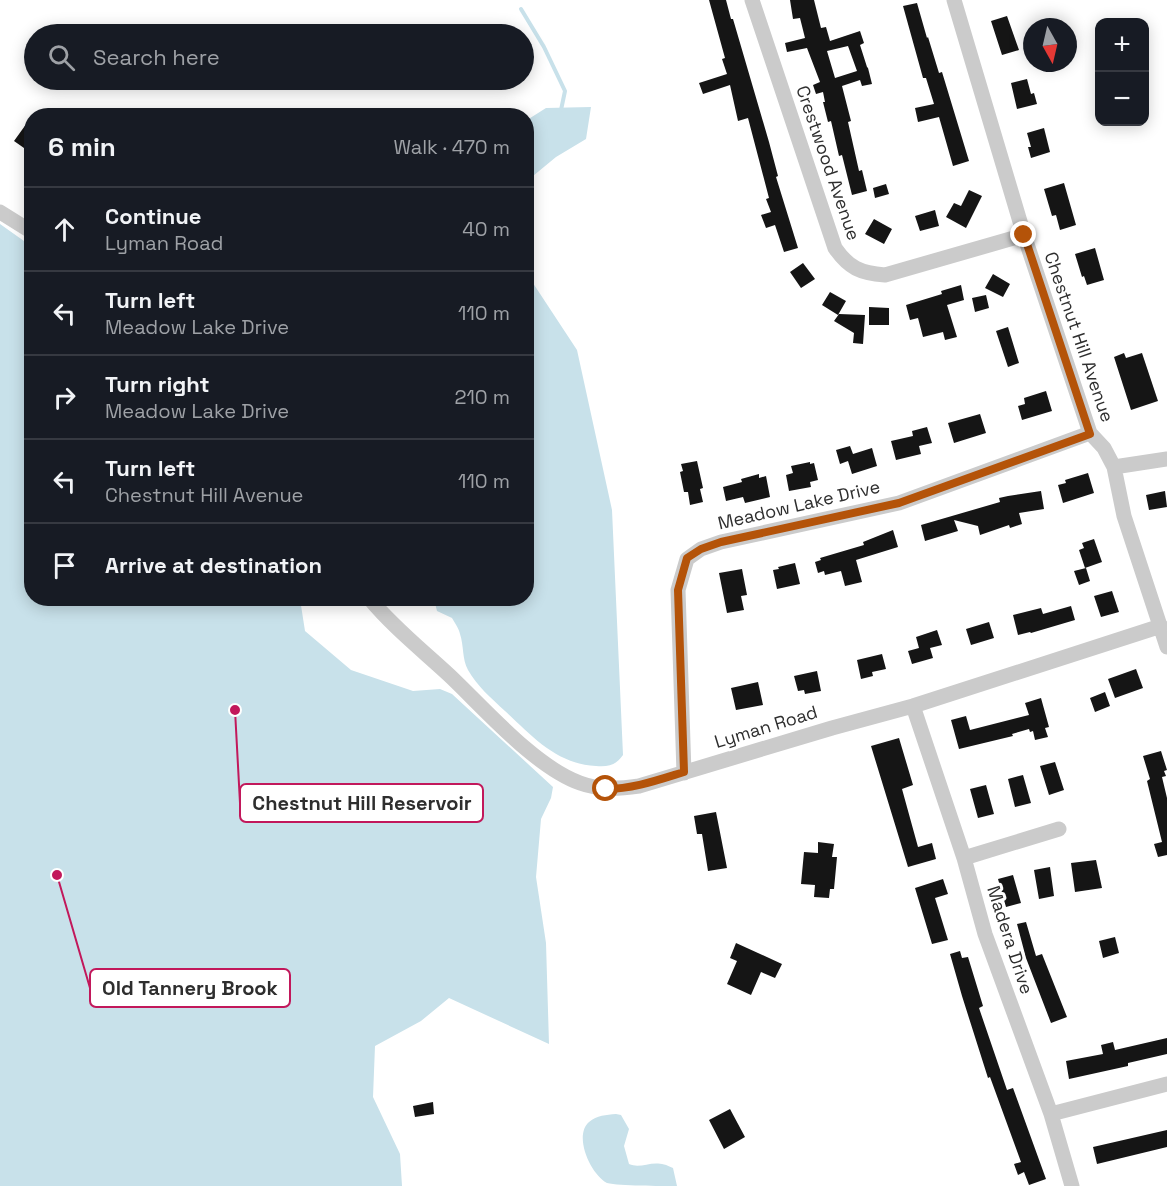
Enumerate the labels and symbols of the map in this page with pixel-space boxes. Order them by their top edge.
north arrow [1023,18,1077,72]
street label: Crestwood Avenue [791,82,866,243]
route end [1010,221,1036,247]
street label: Chestnut Hill Avenue [1040,249,1119,425]
street label: Meadow Lake Drive [716,475,882,534]
street label: Lyman Road [712,700,820,753]
route start [592,775,618,801]
callout: Chestnut Hill Reservoir [240,784,483,822]
text: Chestnut Hill Reservoir [252,790,472,816]
street label: Madera Drive [982,883,1039,997]
callout: Old Tannery Brook [90,969,290,1007]
text: Old Tannery Brook [102,975,278,1001]

